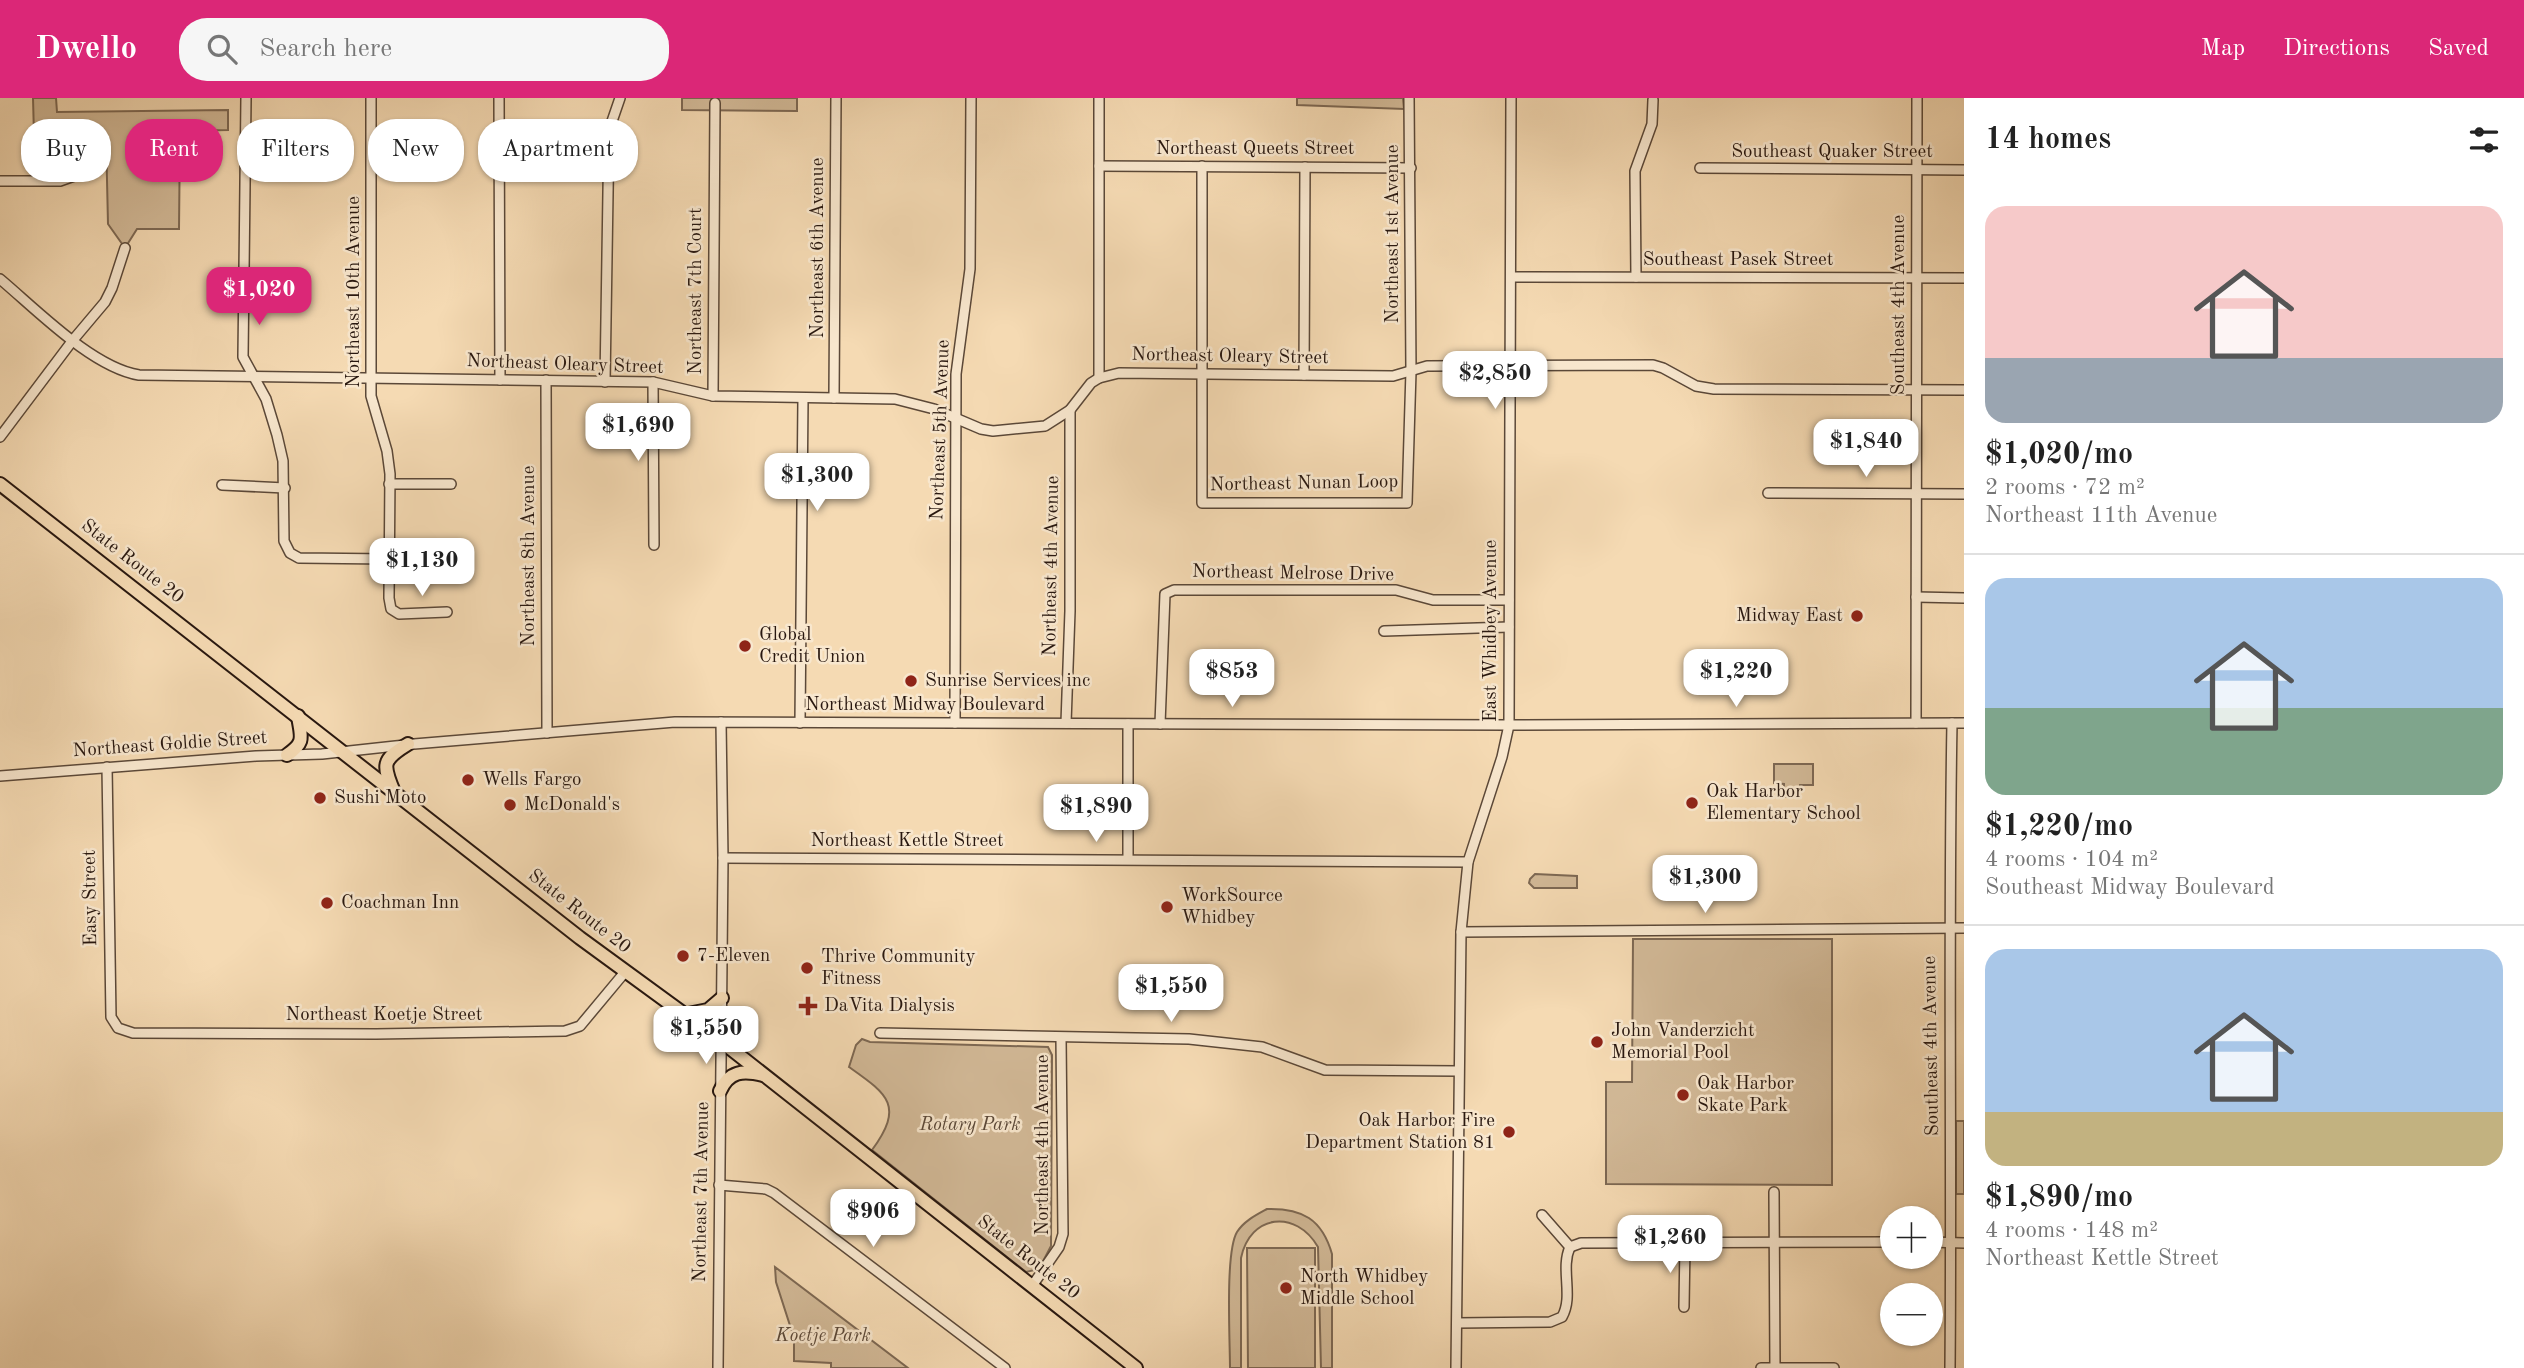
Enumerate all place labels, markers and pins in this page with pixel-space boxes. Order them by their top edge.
pin: $1,020 [202,268,316,327]
pin: $2,850 [1438,352,1552,411]
pin: $1,690 [581,404,695,463]
pin: $1,840 [1809,420,1923,479]
pin: $1,300 [760,454,874,513]
pin: $1,130 [365,538,479,598]
place label: Midway East [1736,607,1843,626]
marker: Midway East [1849,608,1865,624]
place label: Global Credit Union [759,626,865,667]
marker: Global Credit Union [737,638,753,654]
pin: $853 [1191,650,1273,709]
pin: $1,220 [1679,650,1793,709]
place label: Sunrise Services inc [925,672,1090,691]
marker: Sunrise Services inc [903,673,919,689]
place label: Wells Fargo [482,771,582,790]
marker: Wells Fargo [460,772,476,788]
place label: Oak Harbor Elementary School [1706,783,1861,824]
pin: $1,890 [1039,784,1153,844]
place label: Sushi Moto [334,789,426,808]
marker: Sushi Moto [312,790,328,806]
marker: Oak Harbor Elementary School [1684,795,1700,811]
place label: McDonald's [524,796,620,815]
marker: McDonald's [502,797,518,813]
pin: $1,300 [1648,856,1762,915]
place label: WorkSource Whidbey [1181,887,1283,928]
place label: Coachman Inn [341,894,459,913]
marker: Coachman Inn [319,895,335,911]
marker: WorkSource Whidbey [1159,899,1175,915]
place label: 7-Eleven [697,947,770,966]
marker: 7-Eleven [675,948,691,964]
place label: Thrive Community Fitness [821,948,976,989]
marker: Thrive Community Fitness [799,960,815,976]
pin: $1,550 [1114,964,1228,1024]
marker: DaVita Dialysis [798,996,818,1016]
place label: DaVita Dialysis [824,997,955,1016]
pin: $1,550 [649,1006,763,1066]
place label: John Vanderzicht Memorial Pool [1611,1022,1755,1063]
marker: John Vanderzicht Memorial Pool [1589,1034,1605,1050]
place label: Oak Harbor Skate Park [1697,1075,1794,1116]
marker: Oak Harbor Skate Park [1675,1087,1691,1103]
place label: Oak Harbor Fire Department Station 81 [1305,1112,1495,1153]
marker: Oak Harbor Fire Department Station 81 [1501,1124,1517,1140]
pin: $906 [832,1190,914,1249]
pin: $1,260 [1613,1216,1727,1275]
place label: North Whidbey Middle School [1300,1268,1428,1309]
marker: North Whidbey Middle School [1278,1280,1294,1296]

